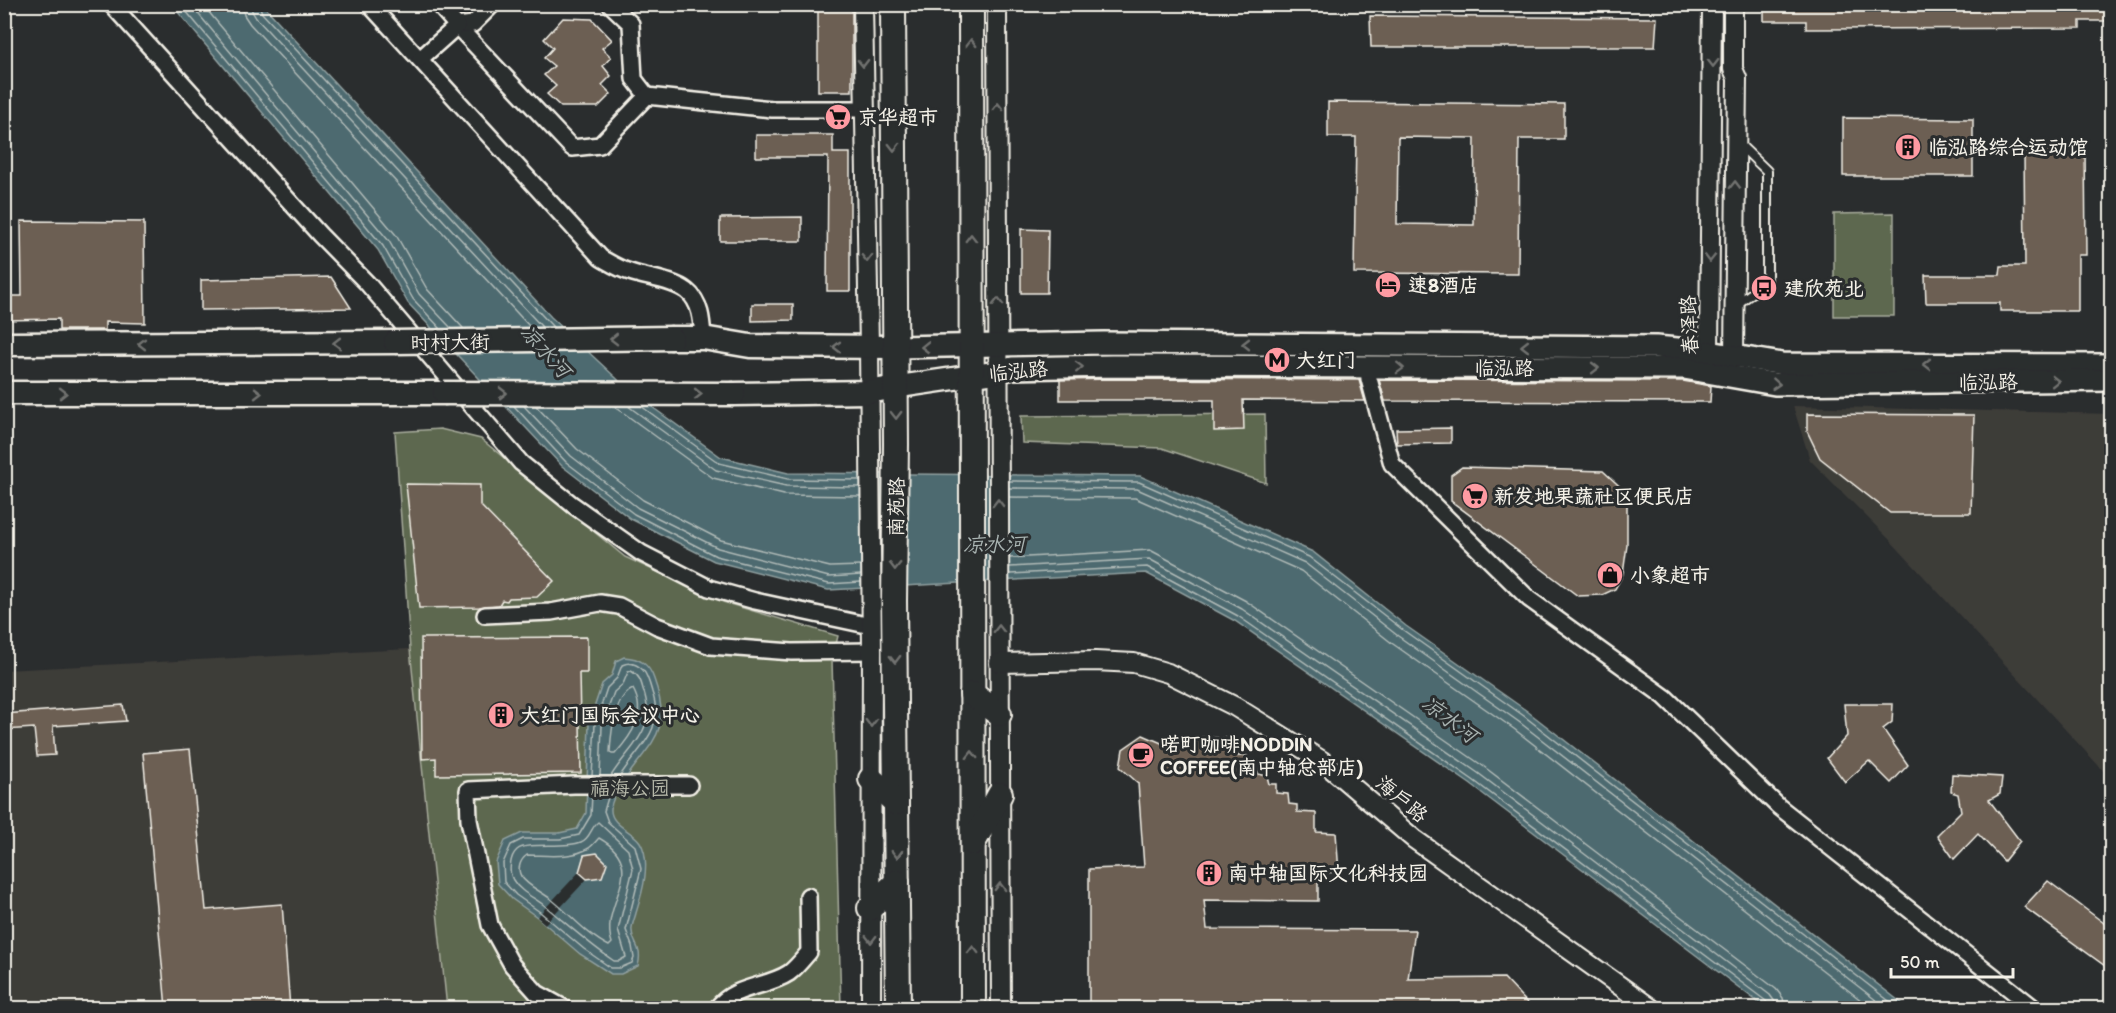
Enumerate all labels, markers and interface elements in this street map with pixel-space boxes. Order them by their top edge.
one-way arrow [965,39,977,48]
one-way arrow [857,58,870,67]
one-way arrow [1707,58,1719,67]
supermarket icon: 京华超市 [823,102,853,132]
one-way arrow [992,102,1004,111]
place label: 京华超市 [858,105,938,129]
building icon: 临泓路综合运动馆 [1893,132,1923,162]
place label: 临泓路综合运动馆 [1928,135,2088,159]
one-way arrow [888,142,900,151]
one-way arrow [1729,181,1741,190]
one-way arrow [965,234,977,243]
one-way arrow [861,253,874,262]
one-way arrow [1704,253,1716,262]
hotel icon: 速8酒店 [1373,270,1403,300]
place label: 速8酒店 [1408,273,1479,297]
bus stop icon: 建欣苑北 [1749,273,1779,303]
place label: 建欣苑北 [1784,276,1864,300]
street label: 春泽路 [1675,293,1703,356]
one-way arrow [992,297,1004,306]
water label: 凉水河 [516,319,578,385]
street label: 时村大街 [410,329,490,355]
one-way arrow [609,333,618,345]
one-way arrow [332,337,341,349]
one-way arrow [137,338,146,350]
one-way arrow [1241,338,1250,350]
one-way arrow [1520,340,1529,352]
one-way arrow [833,341,842,353]
one-way arrow [921,341,930,353]
metro station icon: 大红门 [1262,345,1292,375]
place label: 大红门 [1296,348,1356,372]
street label: 临泓路 [987,356,1050,386]
street label: 临泓路 [1474,356,1535,380]
one-way arrow [1923,358,1932,371]
one-way arrow [1074,360,1083,373]
one-way arrow [1395,361,1404,374]
one-way arrow [1590,362,1599,374]
street label: 临泓路 [1958,369,2019,395]
one-way arrow [2051,375,2060,387]
one-way arrow [1772,377,1781,390]
one-way arrow [58,387,67,399]
one-way arrow [253,387,262,399]
one-way arrow [498,387,507,399]
one-way arrow [693,388,702,400]
one-way arrow [890,411,902,420]
street label: 南苑路 [883,476,909,537]
supermarket icon: 新发地果蔬社区便民店 [1460,481,1490,511]
place label: 新发地果蔬社区便民店 [1494,484,1694,508]
one-way arrow [992,499,1004,508]
water label: 凉水河 [962,531,1029,557]
shop icon: 小象超市 [1595,560,1625,590]
one-way arrow [889,561,901,570]
place label: 小象超市 [1630,563,1710,587]
one-way arrow [993,625,1005,634]
one-way arrow [889,655,901,664]
water label: 凉水河 [1417,690,1485,750]
building icon: 大红门国际会议中心 [486,700,516,730]
place label: 大红门国际会议中心 [520,703,700,727]
one-way arrow [865,719,877,728]
place label: 喏町咖啡NODDIN COFFEE(南中轴总部店) [1160,732,1363,780]
cafe icon: 喏町咖啡NODDIN COFFEE(南中轴总部店) [1126,740,1156,770]
one-way arrow [966,751,978,760]
street label: 海户路 [1371,771,1433,828]
park label: 福海公园 [590,776,670,800]
one-way arrow [891,850,903,859]
building icon: 南中轴国际文化科技园 [1194,858,1224,888]
place label: 南中轴国际文化科技园 [1228,861,1428,885]
one-way arrow [994,883,1007,892]
one-way arrow [865,935,877,944]
scale bar [1891,941,2012,979]
one-way arrow [967,946,979,955]
text: 50 m [1900,951,1940,973]

